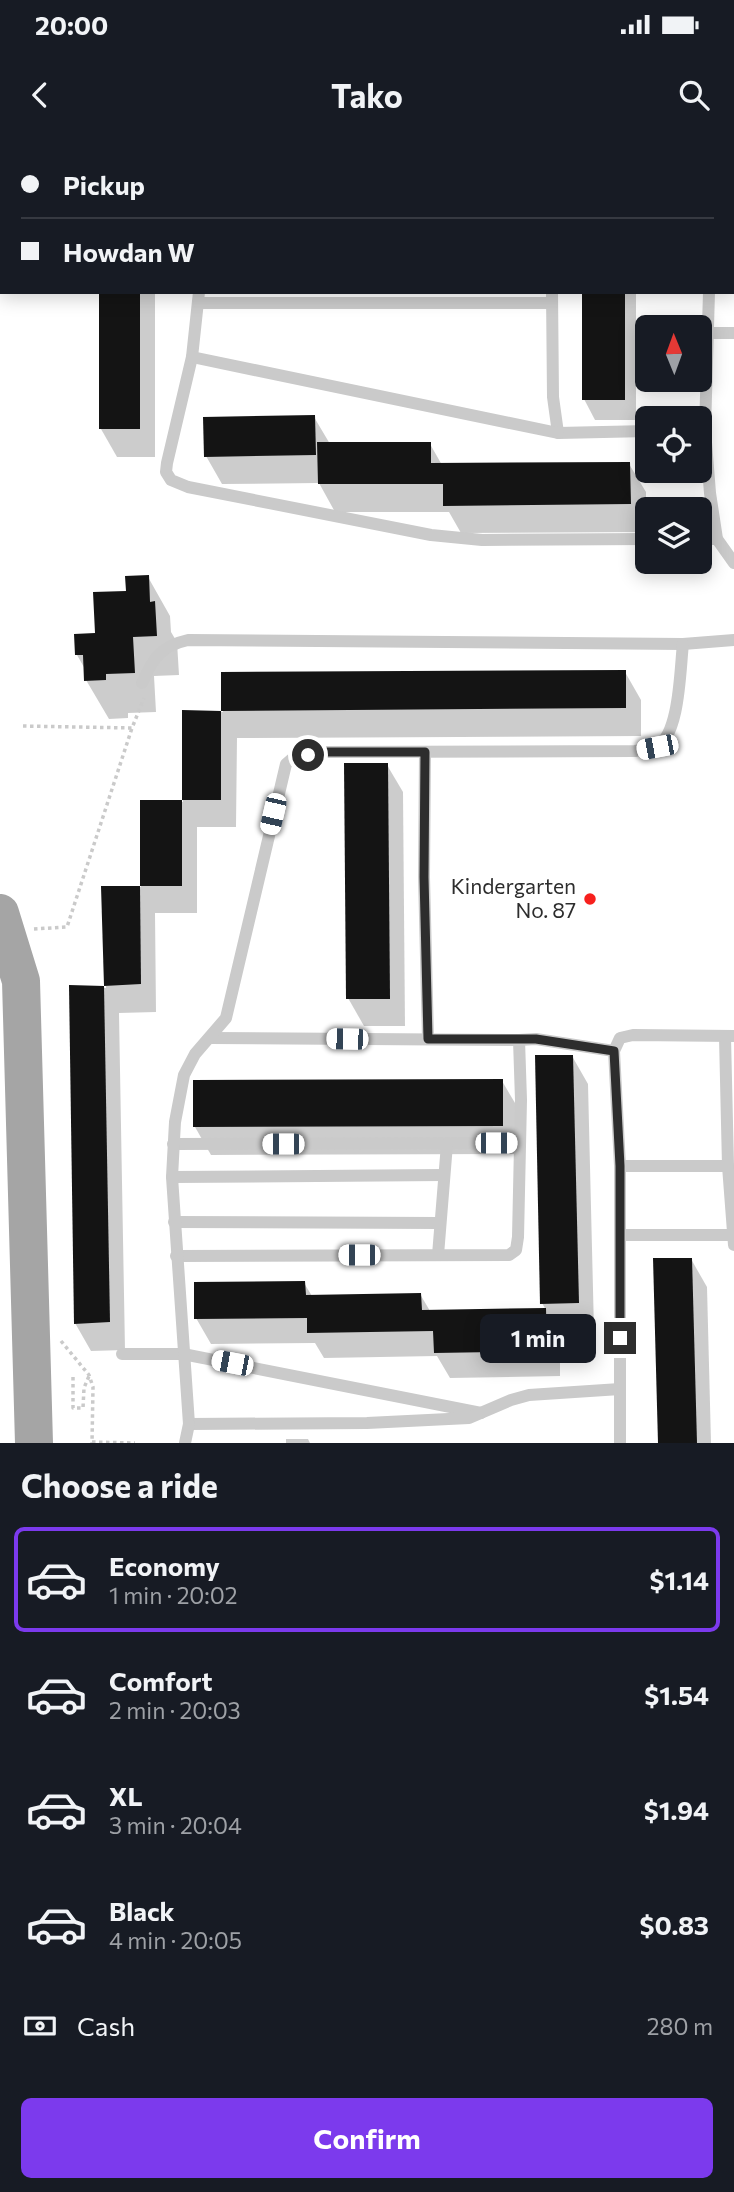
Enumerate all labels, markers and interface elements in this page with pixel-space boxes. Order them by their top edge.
text: 20:00 [35,9,108,40]
text: Tako [331,75,403,115]
icon: back [21,76,59,114]
icon: search [675,76,713,114]
text: Pickup [63,169,145,200]
text: Howdan W [63,236,195,267]
north arrow [635,315,712,392]
map controls [635,315,712,574]
button: locate [635,406,712,483]
button: layers [635,497,712,574]
car [635,733,680,761]
route start [292,739,324,771]
car [259,791,288,837]
place label: Kindergarten No. 87 [451,873,576,922]
marker: Kindergarten No. 87 [582,891,598,907]
car [326,1028,369,1050]
car [476,1133,518,1154]
car [263,1134,305,1155]
car [339,1245,381,1266]
callout: 1 min [480,1314,596,1362]
route end [604,1322,636,1354]
text: 1 min [511,1324,565,1352]
car [210,1349,255,1377]
text: Choose a ride [21,1465,218,1505]
icon: car [25,1548,88,1611]
text: Economy [109,1550,220,1581]
text: $1.14 [650,1564,709,1595]
text: 1 min · 20:02 [109,1581,237,1609]
icon: car [25,1663,88,1726]
text: Comfort [109,1665,212,1696]
text: $1.54 [644,1679,709,1710]
text: 2 min · 20:03 [109,1696,241,1724]
icon: car [25,1778,88,1841]
text: XL [109,1780,143,1811]
text: $1.94 [644,1794,709,1825]
text: 3 min · 20:04 [109,1811,242,1839]
icon: car [25,1893,88,1956]
text: Black [109,1895,175,1926]
text: $0.83 [640,1909,709,1940]
text: 4 min · 20:05 [109,1926,242,1954]
icon: cash [21,2007,59,2045]
text: Cash [77,2010,135,2041]
text: 280 m [647,2012,713,2040]
button: Confirm [21,2098,713,2178]

